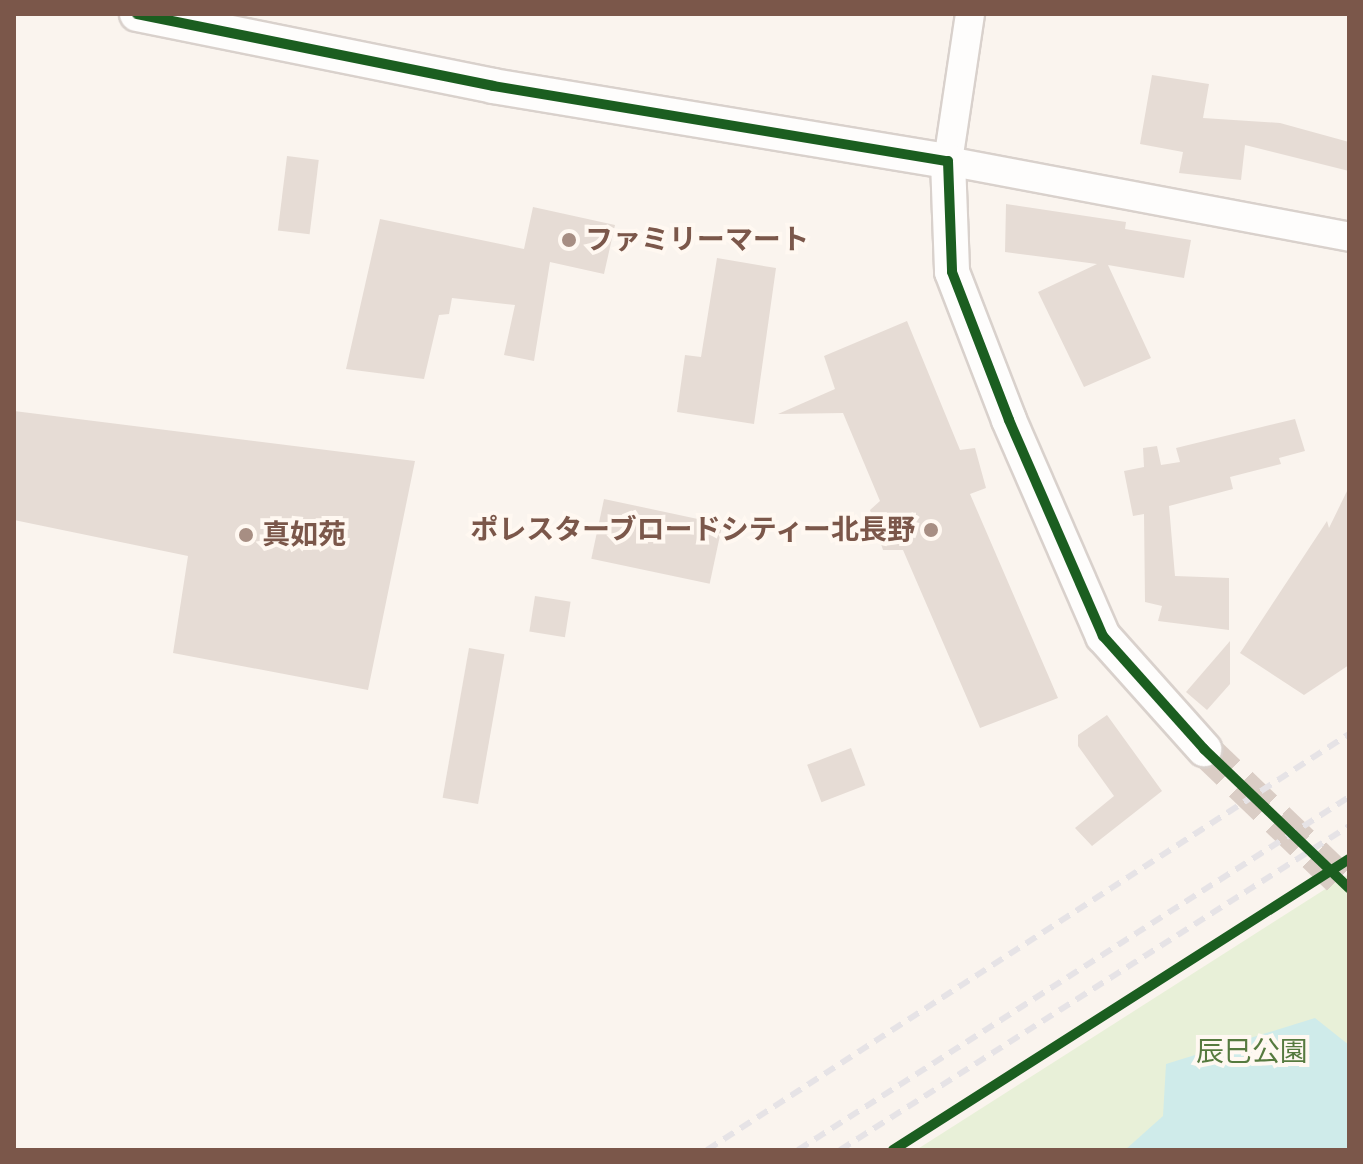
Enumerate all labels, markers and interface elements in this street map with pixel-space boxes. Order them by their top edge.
place label: ファミリーマート [585,223,809,257]
marker: ファミリーマート [560,231,578,249]
place label: ポレスターブロードシティー北長野 [467,513,915,547]
place label: 真如苑 [262,518,346,552]
marker: ポレスターブロードシティー北長野 [922,521,940,539]
marker: 真如苑 [237,526,255,544]
park label: 辰巳公園 [1196,1035,1308,1069]

